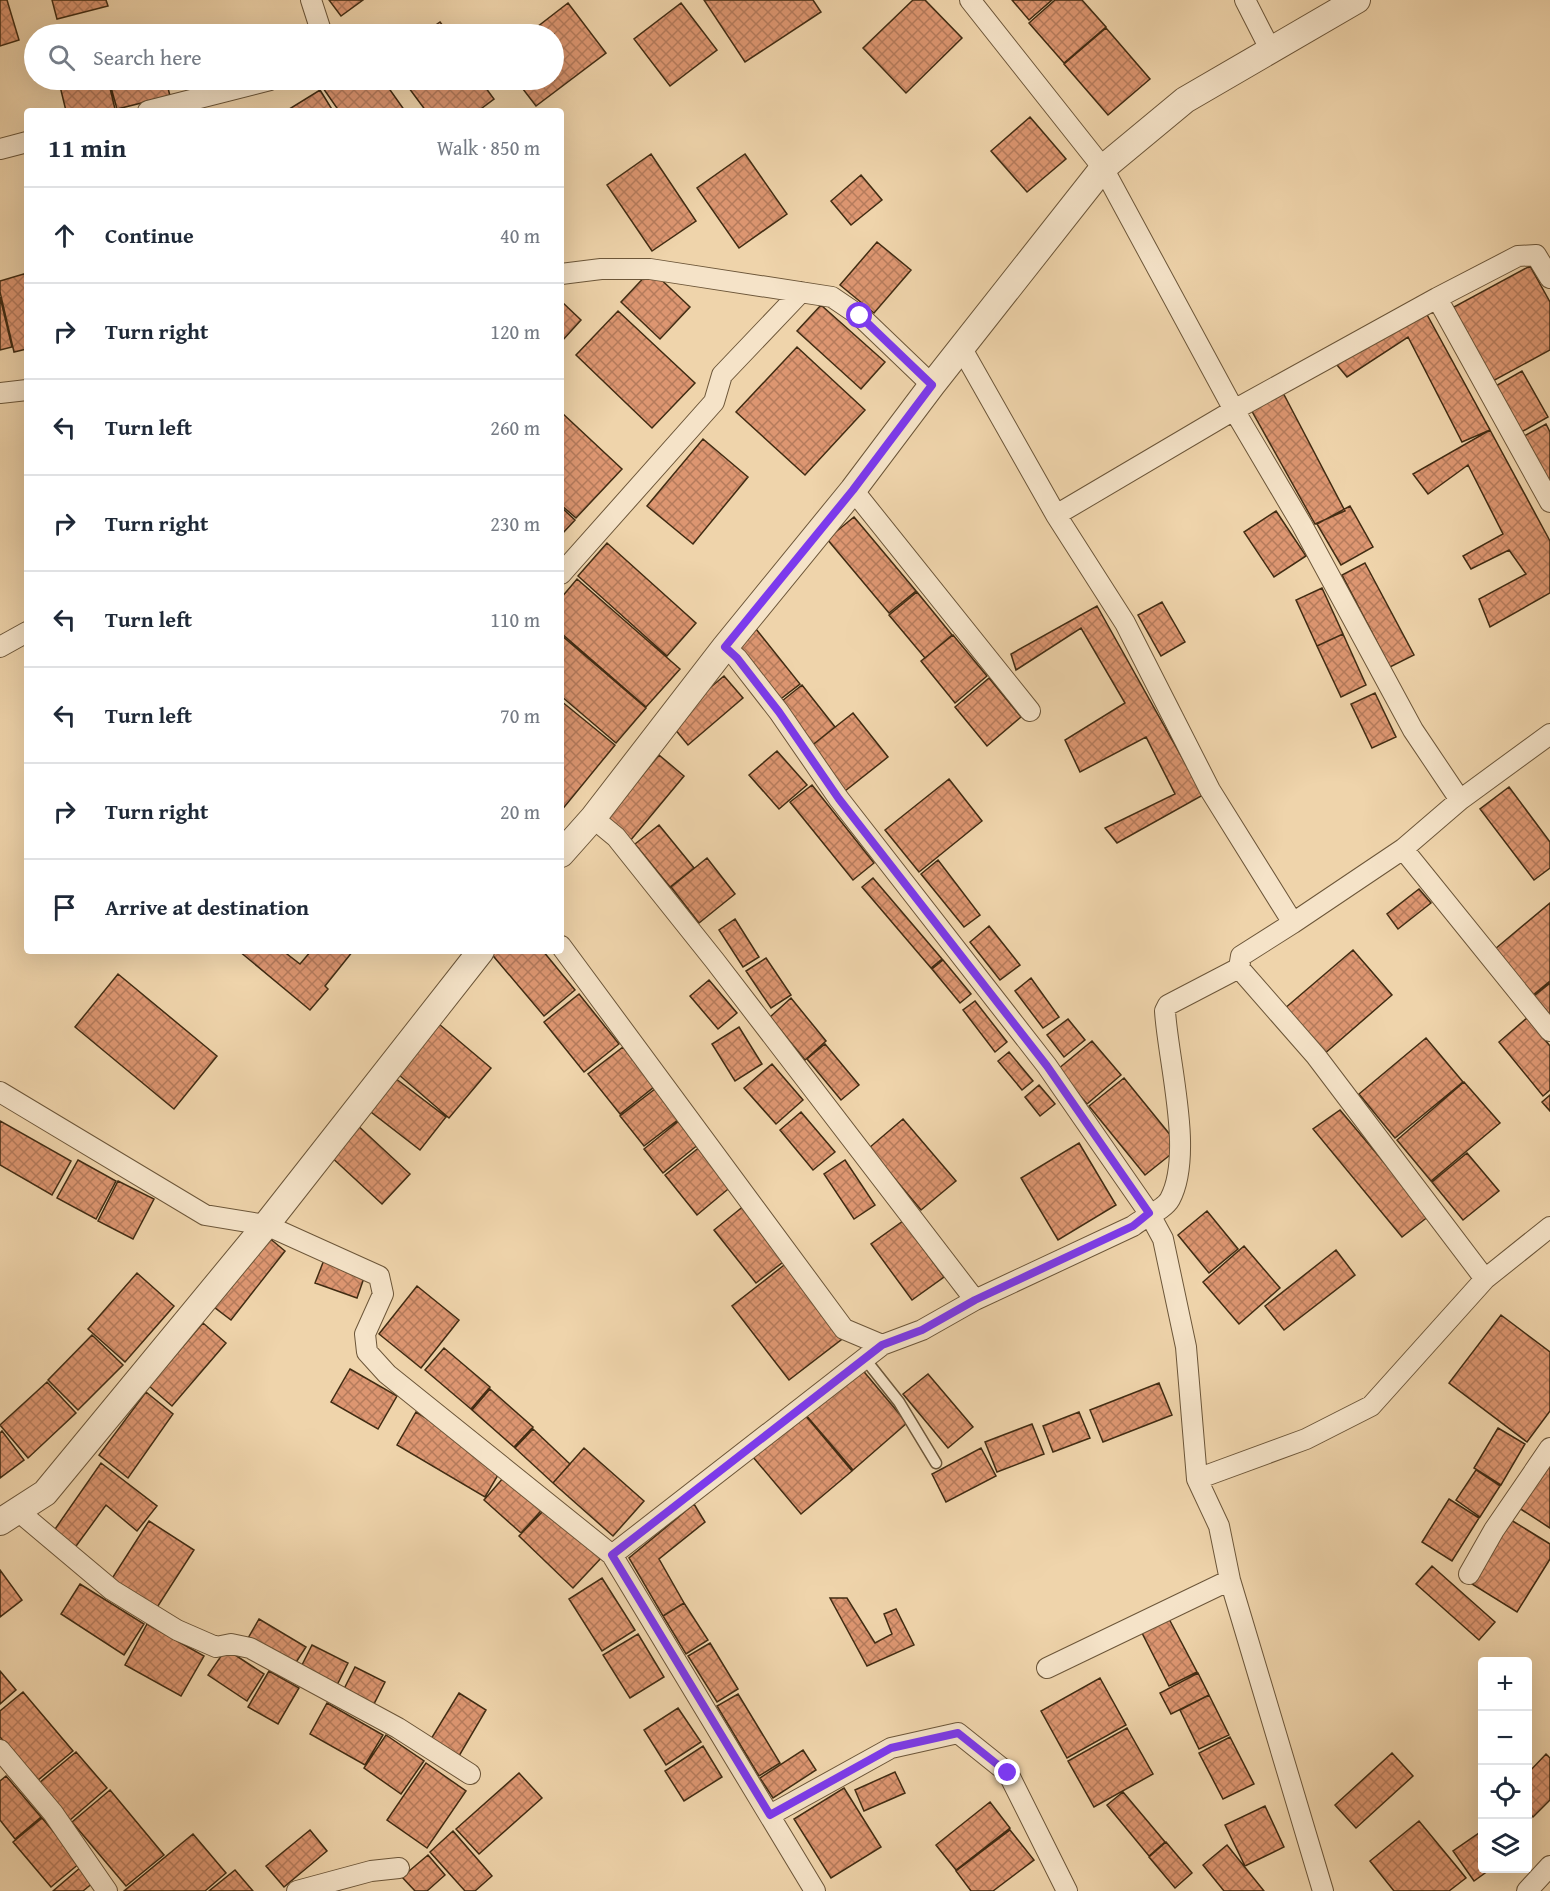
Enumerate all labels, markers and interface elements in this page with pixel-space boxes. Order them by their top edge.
search box [24,24,564,90]
icon: search [45,41,78,74]
text: Search here [93,41,202,73]
text: 11 min [48,128,126,167]
text: Walk · 850 m [437,133,540,162]
icon: ahead [48,219,81,252]
text: Continue [105,219,194,251]
text: 40 m [500,221,540,250]
route start [846,302,872,328]
icon: right [48,315,81,348]
text: Turn right [105,315,208,347]
text: 120 m [490,317,540,346]
icon: left [48,411,81,444]
text: Turn left [105,411,192,443]
text: 260 m [490,413,540,442]
icon: right [48,507,81,540]
text: Turn right [105,507,208,539]
text: 230 m [490,509,540,538]
icon: left [48,603,81,636]
text: Turn left [105,603,192,635]
text: 110 m [490,605,540,634]
icon: left [48,699,81,732]
text: Turn left [105,699,192,731]
text: 70 m [500,701,540,730]
icon: right [48,795,81,828]
text: Turn right [105,795,208,827]
text: 20 m [500,797,540,826]
icon: arrive [48,891,81,924]
text: Arrive at destination [105,891,309,923]
map controls [1478,1657,1532,1873]
button: + [1478,1657,1532,1711]
button: − [1478,1711,1532,1765]
route end [994,1759,1020,1785]
button: locate [1478,1765,1532,1819]
button: layers [1478,1819,1532,1873]

